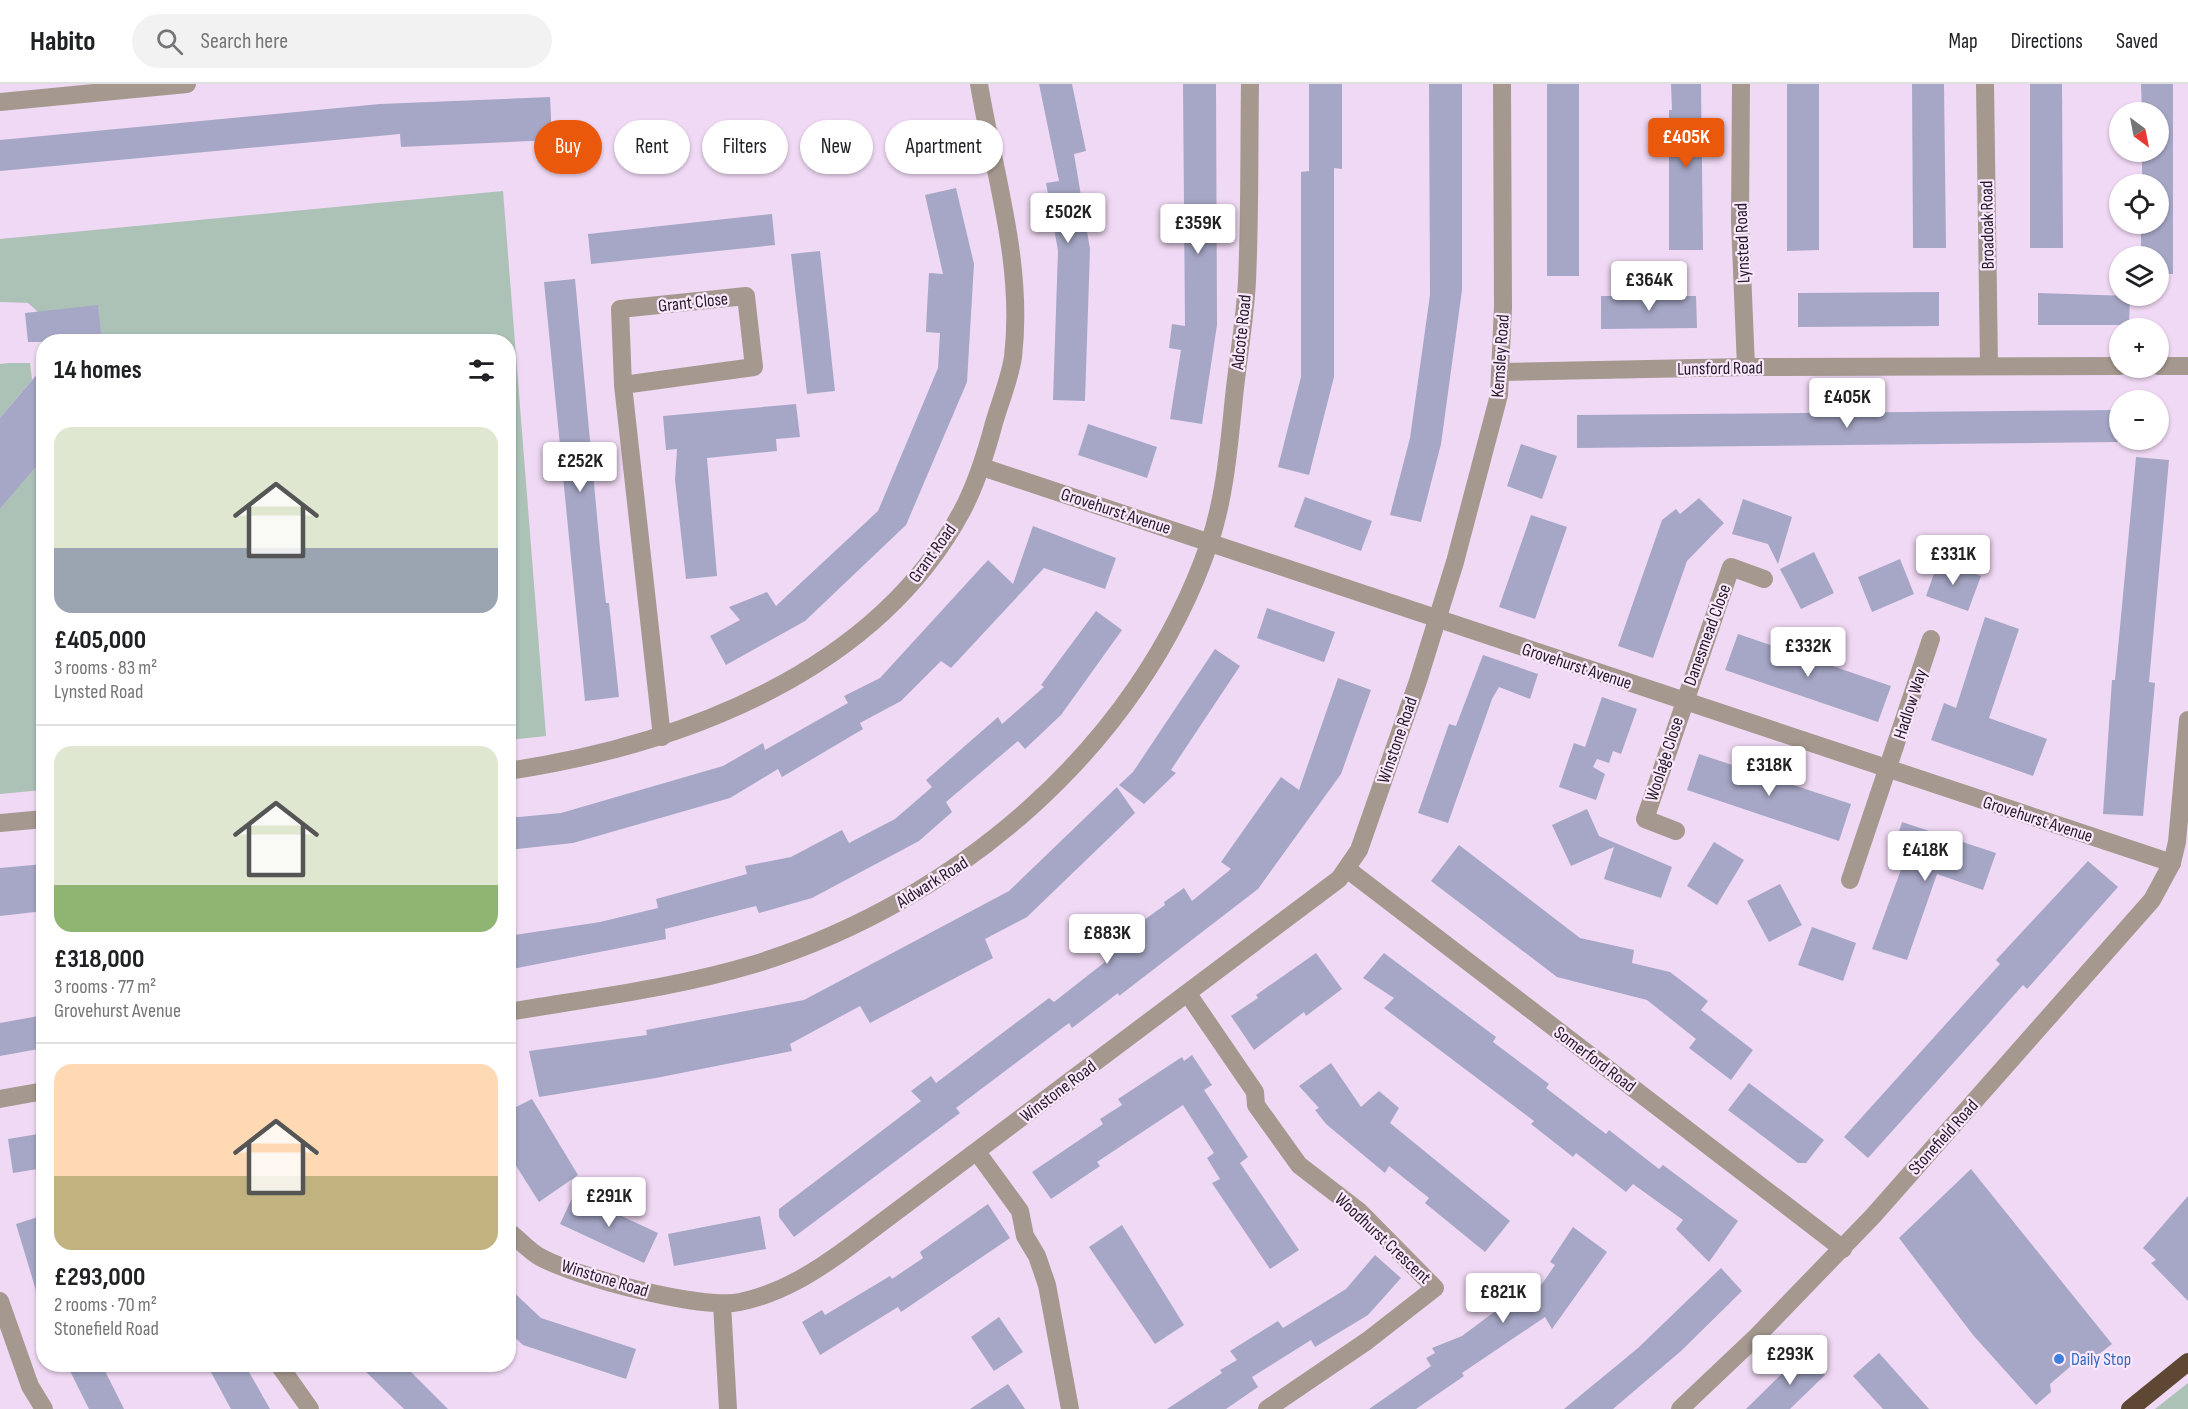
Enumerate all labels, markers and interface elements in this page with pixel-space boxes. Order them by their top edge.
search box [132,14,552,68]
text: Habito [30,25,96,58]
icon: search [153,25,186,58]
text: Search here [201,28,288,55]
text: Map [1948,29,1978,54]
text: Directions [2011,29,2083,54]
text: Saved [2116,29,2158,54]
north arrow [2109,102,2169,162]
map controls [2109,102,2169,450]
pin: £405K [1644,118,1728,169]
chip: Buy [534,120,602,174]
chip: Rent [614,120,690,174]
chip: Filters [702,120,788,174]
chip: New [800,120,873,174]
chip: Apartment [885,120,1003,174]
text: £405K [1662,125,1710,149]
button: locate [2109,174,2169,234]
street label: Broadoak Road [1976,180,1999,270]
pin: £502K [1026,193,1110,244]
text: £502K [1044,200,1092,224]
street label: Lynsted Road [1731,202,1754,283]
pin: £359K [1156,204,1240,255]
text: £359K [1174,211,1222,235]
button: layers [2109,246,2169,306]
pin: £364K [1607,261,1691,312]
text: £364K [1625,268,1673,292]
street label: Grant Close [657,288,729,317]
street label: Adcote Road [1227,294,1256,371]
street label: Kemsley Road [1487,314,1514,398]
button: + [2109,318,2169,378]
icon: filters [465,354,498,387]
text: 14 homes [54,355,142,386]
street label: Lunsford Road [1677,357,1763,380]
pin: £405K [1805,378,1889,429]
text: £405K [1823,385,1871,409]
button: − [2109,390,2169,450]
pin: £252K [538,442,622,493]
text: £252K [557,449,603,473]
icon: home [222,466,330,574]
street label: Grovehurst Avenue [1058,484,1173,539]
street label: Grant Road [904,520,961,587]
pin: £331K [1911,535,1995,586]
text: £331K [1930,542,1976,566]
street label: Danesmead Close [1679,582,1736,689]
text: £405,000 [54,625,146,656]
pin: £332K [1766,627,1850,678]
text: £332K [1785,634,1831,658]
street label: Grovehurst Avenue [1519,639,1634,694]
text: 3 rooms · 83 m² [54,656,157,680]
street label: Hadlow Way [1889,666,1932,742]
text: Lynsted Road [54,680,143,704]
street label: Winstone Road [1373,694,1422,786]
street label: Woolage Close [1641,714,1688,804]
pin: £318K [1727,746,1811,797]
text: £318K [1746,753,1792,777]
icon: home [222,785,330,893]
street label: Grovehurst Avenue [1980,792,2095,847]
pin: £418K [1883,831,1967,882]
text: £418K [1902,838,1948,862]
street label: Aldwark Road [892,852,972,913]
pin: £883K [1065,914,1149,965]
text: £883K [1083,921,1131,945]
text: £318,000 [54,944,144,975]
text: 3 rooms · 77 m² [54,975,156,999]
text: Grovehurst Avenue [54,999,181,1023]
street label: Somerford Road [1550,1022,1640,1097]
street label: Winstone Road [1016,1056,1100,1127]
street label: Stonefield Road [1904,1095,1983,1179]
icon: home [222,1103,330,1211]
pin: £291K [567,1177,651,1228]
text: £291K [586,1184,632,1208]
street label: Woodhurst Crescent [1330,1188,1435,1289]
street label: Winstone Road [559,1255,651,1302]
text: £293,000 [54,1262,145,1293]
pin: £821K [1461,1273,1545,1324]
text: £821K [1480,1280,1526,1304]
text: 2 rooms · 70 m² [54,1293,157,1317]
text: Stonefield Road [54,1317,159,1341]
pin: £293K [1748,1335,1832,1386]
text: £293K [1766,1342,1814,1366]
place label: Daily Stop [2071,1349,2131,1370]
marker: Daily Stop [2052,1352,2066,1366]

